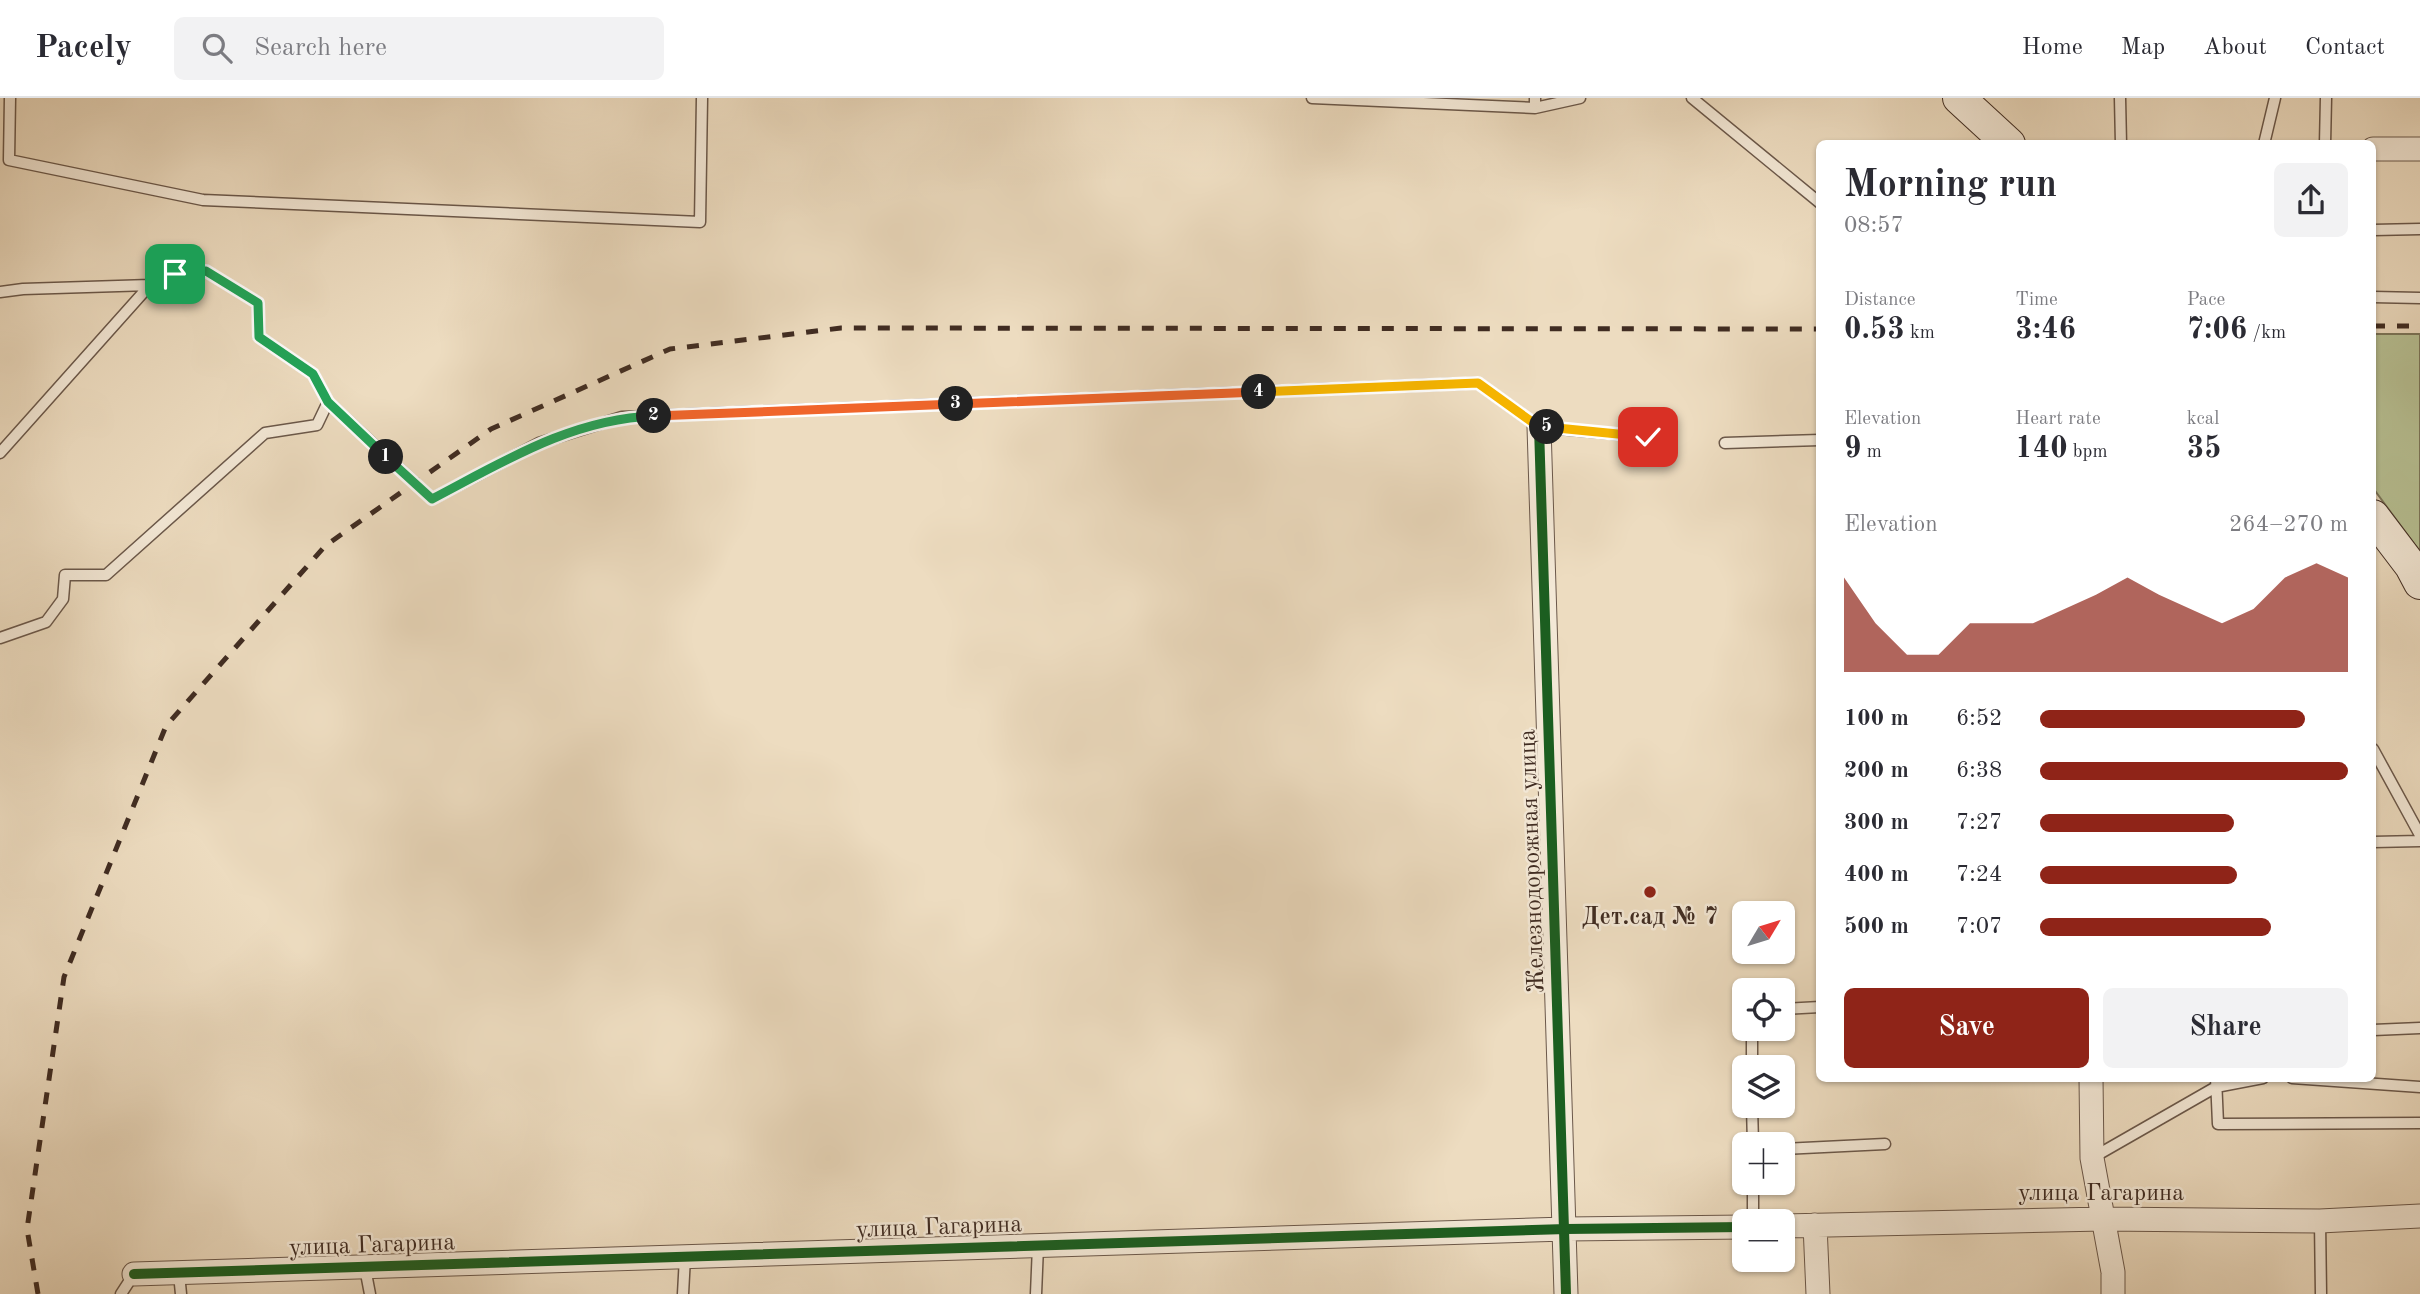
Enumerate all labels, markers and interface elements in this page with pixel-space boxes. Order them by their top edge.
search box [174,17,664,80]
icon: search [198,29,236,67]
text: Pacely [35,32,132,65]
text: Search here [254,35,387,61]
text: Home [2022,36,2083,60]
text: Map [2121,36,2165,60]
text: About [2203,36,2267,60]
text: Contact [2305,36,2385,60]
button: share [2274,163,2348,237]
text: Morning run [1844,167,2057,205]
text: 08:57 [1844,214,1904,237]
pin [145,244,205,304]
icon: arrive [156,255,194,293]
text: Distance [1844,291,1916,310]
text: Time [2015,291,2058,310]
text: Pace [2187,291,2225,310]
text: 0.53 [1844,315,1905,345]
text: 3:46 [2015,315,2076,345]
text: 7:06 [2187,315,2247,345]
text: km [1905,324,1935,343]
text: /km [2247,324,2286,343]
pin: 4 [1242,374,1276,410]
text: 4 [1253,382,1264,401]
pin: 3 [939,386,974,422]
text: 3 [950,394,961,413]
pin: 2 [636,398,672,434]
text: 2 [648,406,659,425]
pin [1618,407,1678,467]
pin: 5 [1530,410,1564,444]
text: Elevation [1844,410,1921,429]
text: Heart rate [2015,410,2101,429]
text: kcal [2187,410,2219,429]
text: 5 [1541,417,1552,436]
icon: check [1629,418,1667,456]
text: 9 [1844,434,1861,464]
text: 140 [2015,434,2068,464]
text: 35 [2187,434,2221,464]
pin: 1 [368,440,404,474]
text: m [1861,443,1882,462]
text: bpm [2068,443,2108,462]
text: 1 [380,447,391,466]
text: Elevation [1844,513,1938,536]
text: 264–270 m [2229,513,2348,536]
text: 100 m [1844,707,1909,730]
text: 6:52 [1956,707,2002,730]
street label: Железнодорожная улица [1516,729,1550,993]
text: 200 m [1844,759,1909,782]
text: 6:38 [1956,759,2002,782]
text: 300 m [1844,811,1909,834]
text: 7:27 [1956,811,2002,834]
text: 400 m [1844,863,1909,886]
text: 7:24 [1956,863,2002,886]
marker: Дет.сад № 7 [1642,884,1658,900]
north arrow [1732,901,1796,964]
map controls [1732,901,1795,1272]
place label: Дет.сад № 7 [1582,906,1718,930]
text: 500 m [1844,915,1909,938]
text: 7:07 [1956,915,2002,938]
button: locate [1732,978,1795,1041]
button: Save [1844,988,2089,1068]
button: Share [2103,988,2348,1068]
button: layers [1732,1055,1795,1118]
button: + [1732,1132,1795,1195]
street label: улица Гагарина [2018,1182,2184,1206]
button: − [1732,1209,1795,1272]
street label: улица Гагарина [856,1213,1023,1243]
street label: улица Гагарина [289,1231,456,1261]

